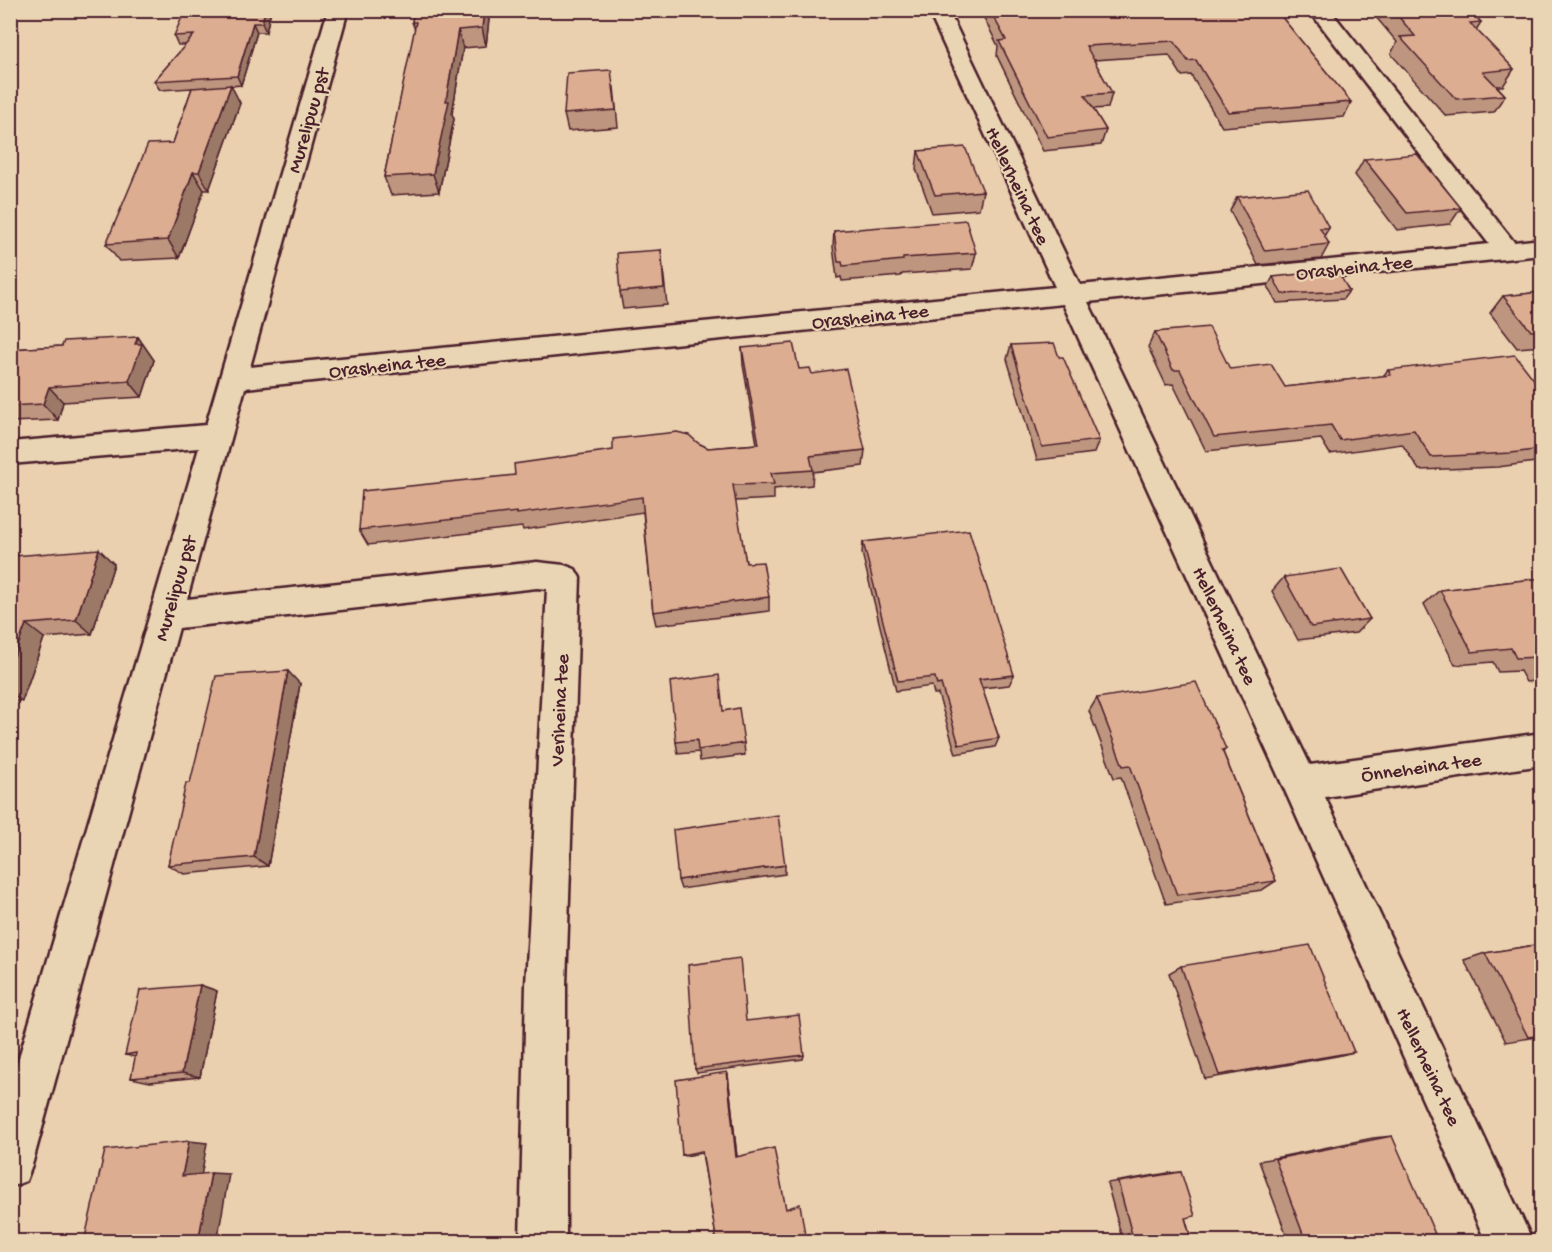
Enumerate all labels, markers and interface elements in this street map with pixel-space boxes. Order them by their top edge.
street label: Murelipuu pst [284,64,337,176]
street label: Hellerheina tee [978,124,1053,250]
street label: Orasheina tee [1295,252,1414,287]
street label: Orasheina tee [811,301,930,336]
street label: Orasheina tee [328,350,447,385]
street label: Murelipuu pst [151,532,204,644]
street label: Hellerheina tee [1185,564,1260,690]
street label: Veriheina tee [547,653,576,768]
street label: Õnneheina tee [1360,750,1484,789]
street label: Hellerheina tee [1389,1005,1464,1131]

